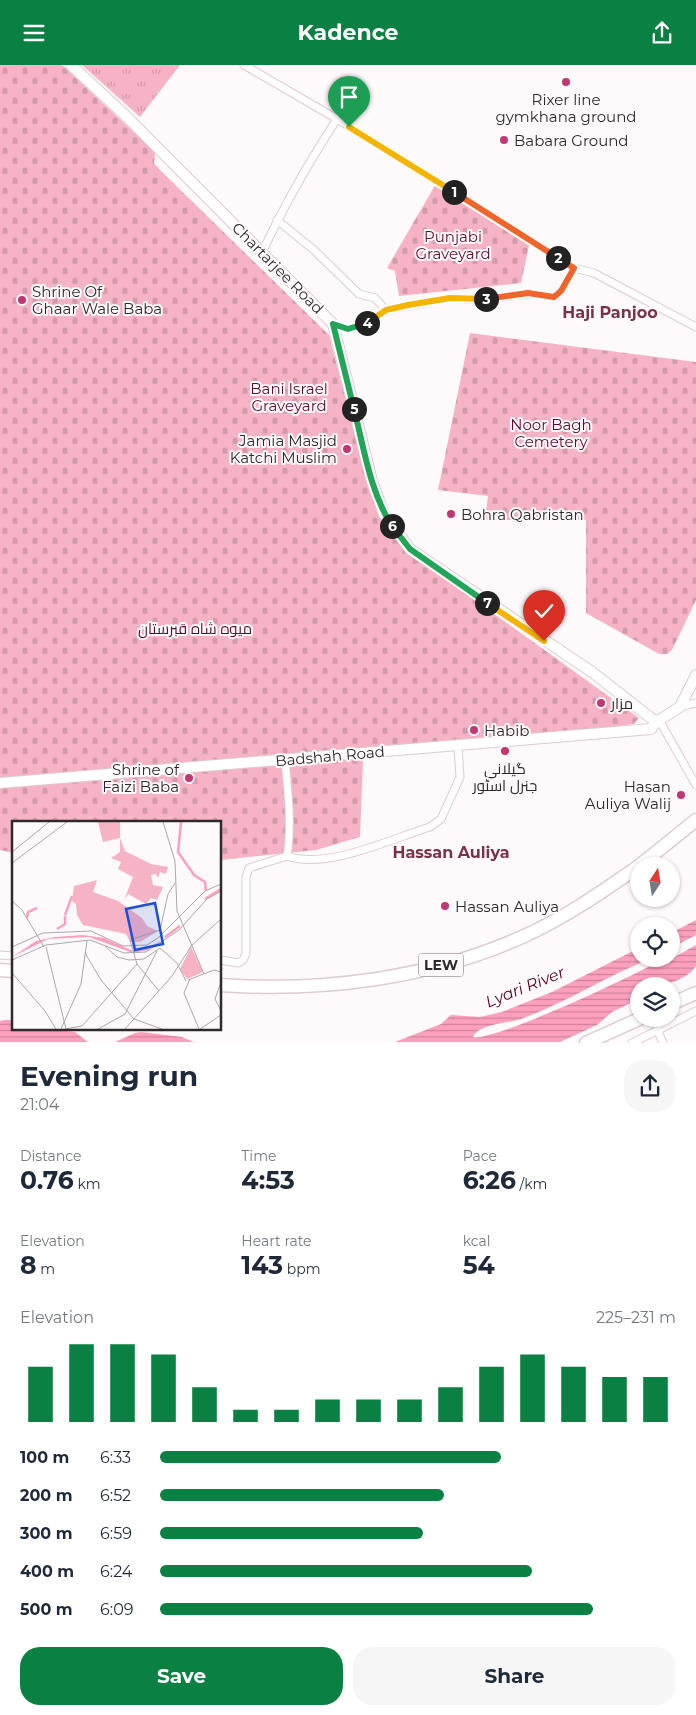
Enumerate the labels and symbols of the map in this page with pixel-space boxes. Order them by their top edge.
pin [328,76,370,127]
marker: Rixer line gymkhana ground [560,76,572,88]
place label: Rixer line gymkhana ground [495,90,637,126]
place label: Babara Ground [514,131,629,150]
marker: Babara Ground [498,134,510,146]
pin: 1 [442,179,466,205]
street label: Chartarjee Road [228,218,328,318]
park label: Punjabi Graveyard [415,227,491,263]
pin: 2 [546,245,570,271]
place label: Shrine Of Ghaar Wale Baba [32,282,162,318]
pin: 3 [474,287,498,311]
marker: Shrine Of Ghaar Wale Baba [16,294,28,306]
district label: Haji Panjoo [562,303,658,322]
pin: 4 [354,311,380,335]
park label: Bani Israel Graveyard [250,379,328,415]
pin: 5 [342,397,366,421]
park label: Noor Bagh Cemetery [510,415,592,451]
place label: Jamia Masjid Katchi Muslim [230,431,337,467]
marker: Jamia Masjid Katchi Muslim [341,443,353,455]
place label: Bohra Qabristan [461,505,584,524]
marker: Bohra Qabristan [445,508,457,520]
pin: 6 [380,513,404,539]
pin [523,590,565,641]
pin: 7 [474,591,500,615]
park label: میوہ شاہ قبرستان [138,619,252,639]
place label: مزار [610,694,633,713]
marker: مزار [595,697,607,709]
place label: Habib [484,721,529,740]
marker: Habib [468,724,480,736]
street label: Badshah Road [274,742,386,770]
marker: گیلانی جنرل اسٹور [499,745,511,757]
place label: گیلانی جنرل اسٹور [472,759,537,795]
place label: Shrine of Faizi Baba [102,760,180,796]
marker: Shrine of Faizi Baba [183,772,195,784]
place label: Hasan Auliya Walij [585,777,671,813]
marker: Hasan Auliya Walij [675,789,687,801]
inset map [12,821,221,1030]
district label: Hassan Auliya [392,843,510,862]
north arrow [630,857,680,907]
place label: Hassan Auliya [455,897,559,916]
marker: Hassan Auliya [439,900,451,912]
road number: LEW [418,953,464,977]
water label: Lyari River [483,962,568,1012]

